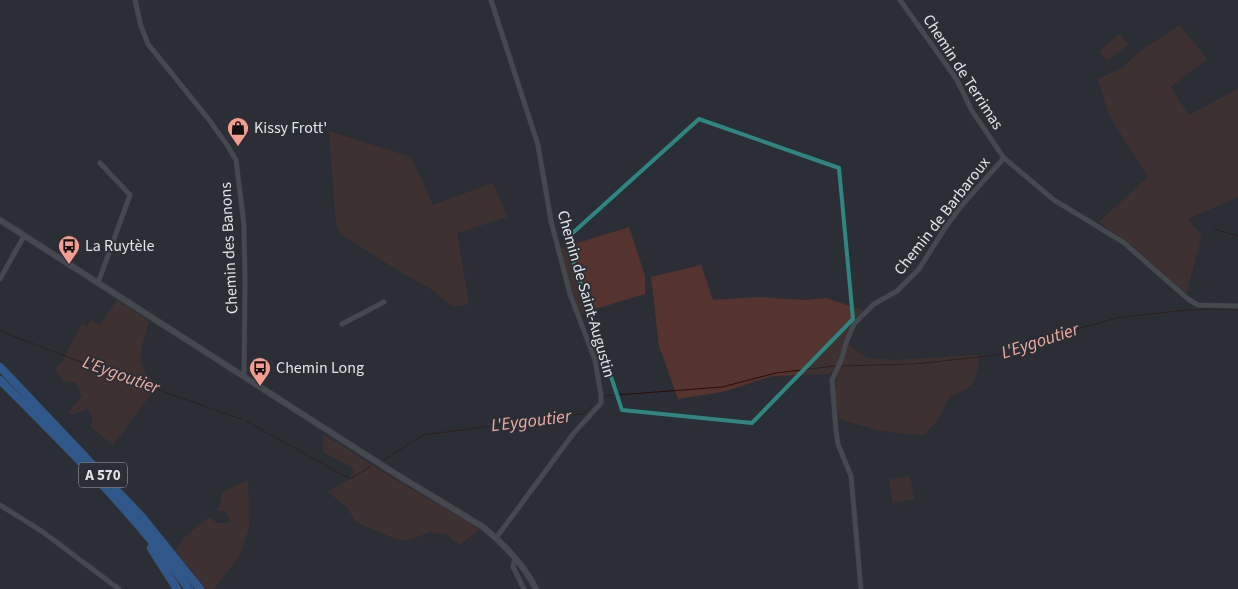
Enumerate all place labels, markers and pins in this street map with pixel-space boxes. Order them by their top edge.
shop icon: Kissy Frott' [226,116,250,147]
place label: Kissy Frott' [254,117,327,139]
bus stop icon: La Ruytèle [57,234,81,265]
place label: La Ruytèle [85,235,155,257]
bus stop icon: Chemin Long [248,356,272,387]
place label: Chemin Long [276,357,364,379]

